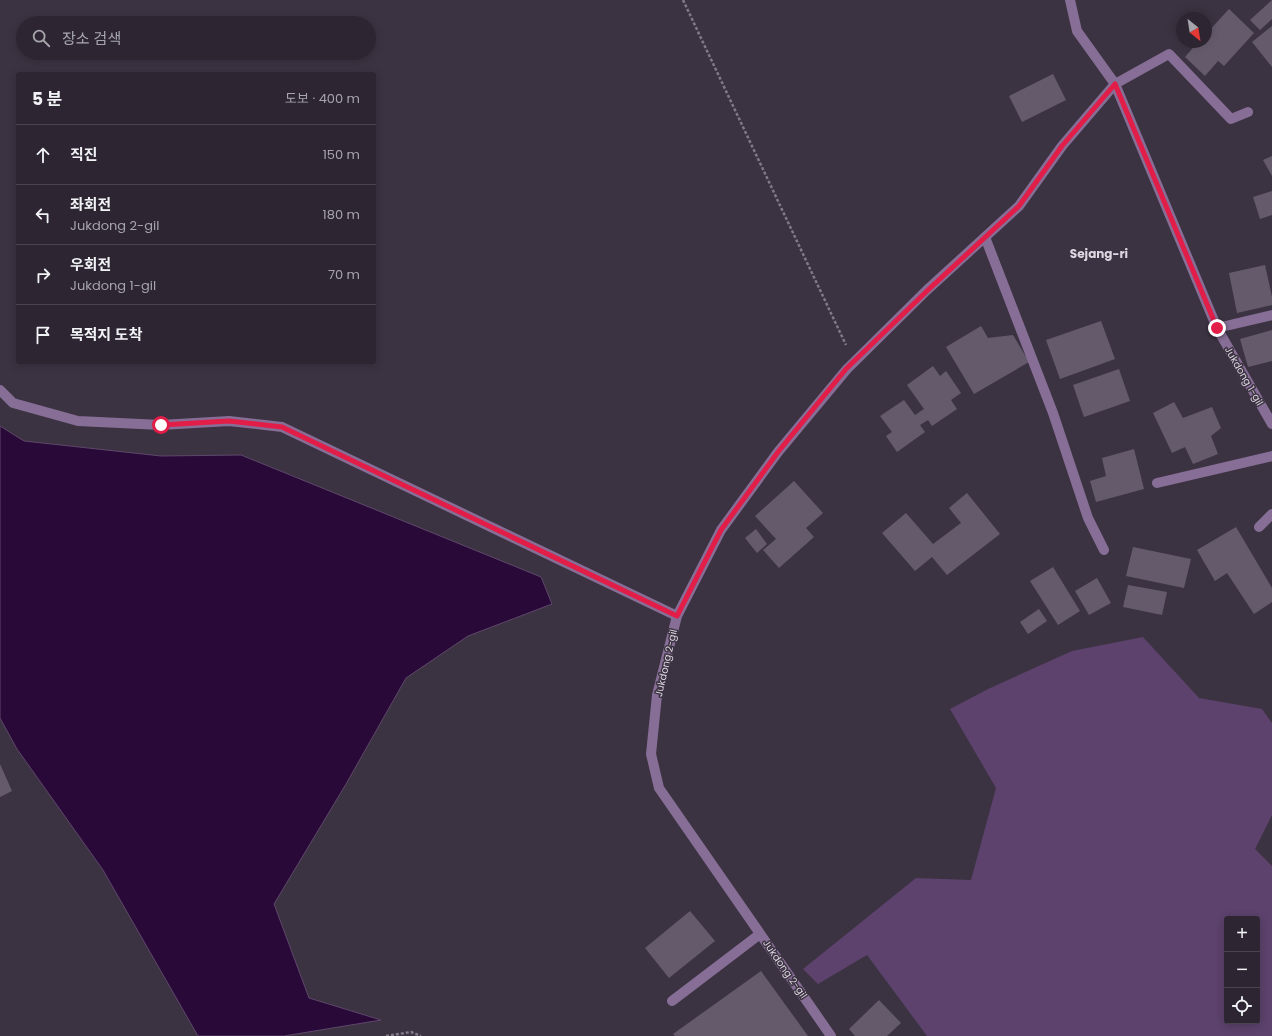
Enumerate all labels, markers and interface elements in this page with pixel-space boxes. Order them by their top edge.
north arrow [1176,12,1212,48]
search box [16,16,376,60]
icon: search [30,27,52,49]
text: 장소 검색 [62,28,121,49]
text: 5 분 [32,87,62,111]
text: 도보 · 400 m [285,89,360,108]
icon: ahead [32,144,54,166]
text: 직진 [70,144,98,165]
text: 150 m [323,145,360,164]
text: 좌회전 [70,194,111,215]
icon: left [32,204,54,226]
text: 180 m [323,205,360,224]
text: Jukdong 2-gil [70,216,159,235]
district label: Sejang-ri [1070,245,1128,262]
text: 우회전 [70,254,111,275]
icon: right [32,264,54,286]
text: 70 m [328,265,360,284]
text: Jukdong 1-gil [70,276,156,295]
route end [1208,319,1226,337]
icon: arrive [32,324,54,346]
text: 목적지 도착 [70,324,142,345]
street label: Jukdong 1-gil [1221,344,1267,408]
route start [152,416,170,434]
street label: Jukdong 2-gil [651,628,681,698]
map controls [1224,916,1260,1024]
button: + [1224,916,1260,952]
street label: Jukdong 2-gil [759,937,811,1001]
button: − [1224,952,1260,988]
button: locate [1224,988,1260,1024]

